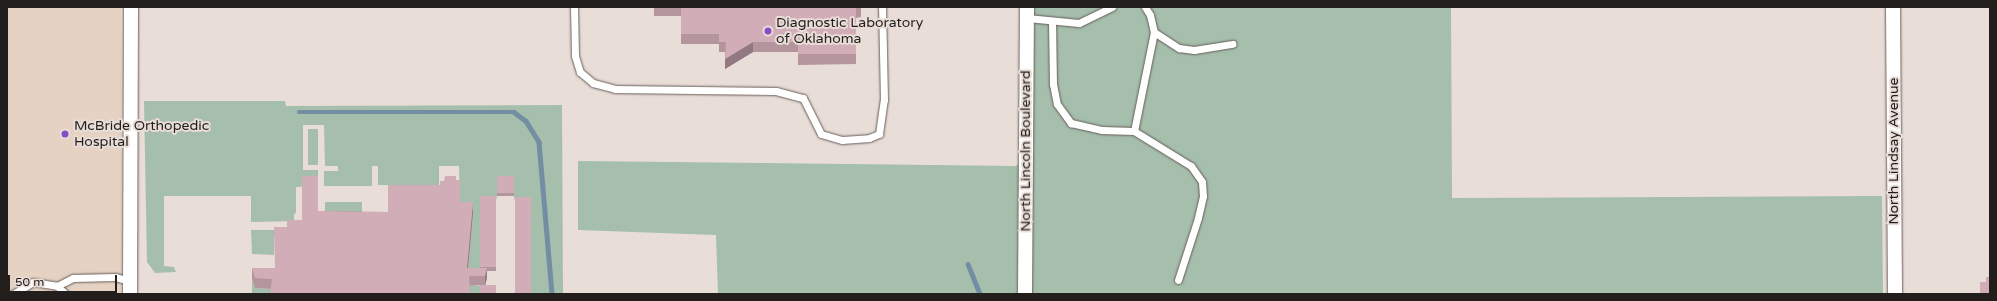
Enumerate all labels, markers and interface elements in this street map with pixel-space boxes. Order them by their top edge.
place label: Diagnostic Laboratory of Oklahoma [776,15,923,48]
marker: Diagnostic Laboratory of Oklahoma [763,26,773,36]
street label: North Lincoln Boulevard [1018,70,1034,232]
street label: North Lindsay Avenue [1886,77,1902,225]
place label: McBride Orthopedic Hospital [74,118,209,150]
marker: McBride Orthopedic Hospital [59,128,71,140]
scale bar [10,267,119,293]
text: 50 m [15,275,44,289]

